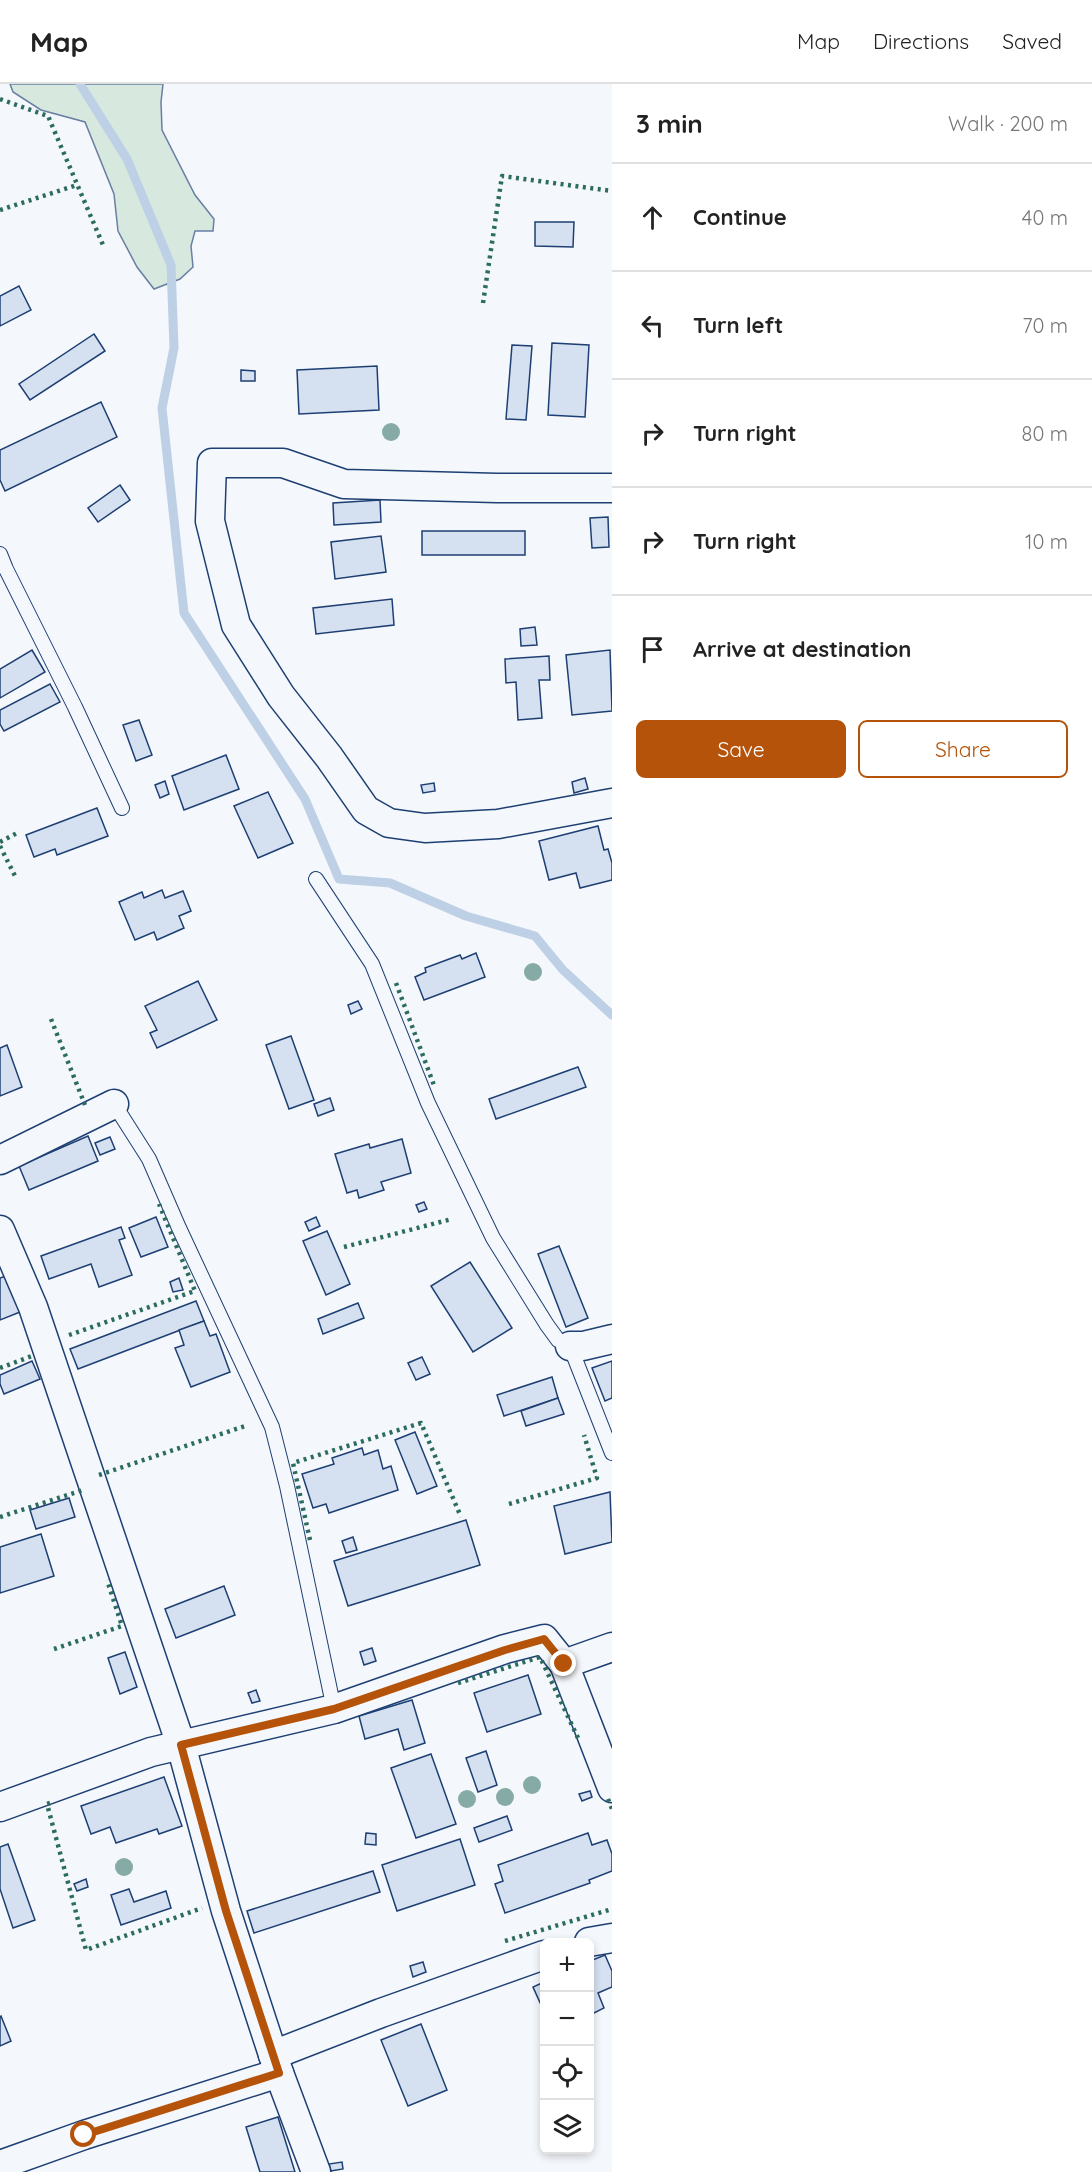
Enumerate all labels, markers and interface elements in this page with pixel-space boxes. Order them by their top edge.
text: Map [30,24,88,59]
text: Map [797,28,840,54]
text: Directions [873,28,969,54]
text: Saved [1002,28,1062,54]
text: 3 min [636,107,703,140]
text: Walk · 200 m [948,111,1068,136]
icon: ahead [636,201,669,234]
text: Continue [693,203,787,231]
text: 40 m [1022,205,1068,230]
icon: left [636,309,669,342]
text: Turn left [693,311,783,339]
text: 70 m [1022,313,1068,338]
icon: right [636,417,669,450]
text: Turn right [693,419,797,447]
text: 80 m [1022,421,1068,446]
icon: right [636,525,669,558]
text: Turn right [693,527,797,555]
text: 10 m [1025,529,1068,554]
icon: arrive [636,633,669,666]
text: Arrive at destination [693,635,911,663]
button: Save [636,720,846,778]
button: Share [858,720,1068,778]
route end [550,1650,576,1676]
map controls [540,1938,594,2154]
button: + [540,1938,594,1992]
button: − [540,1992,594,2046]
button: locate [540,2046,594,2100]
button: layers [540,2100,594,2154]
route start [70,2121,96,2147]

